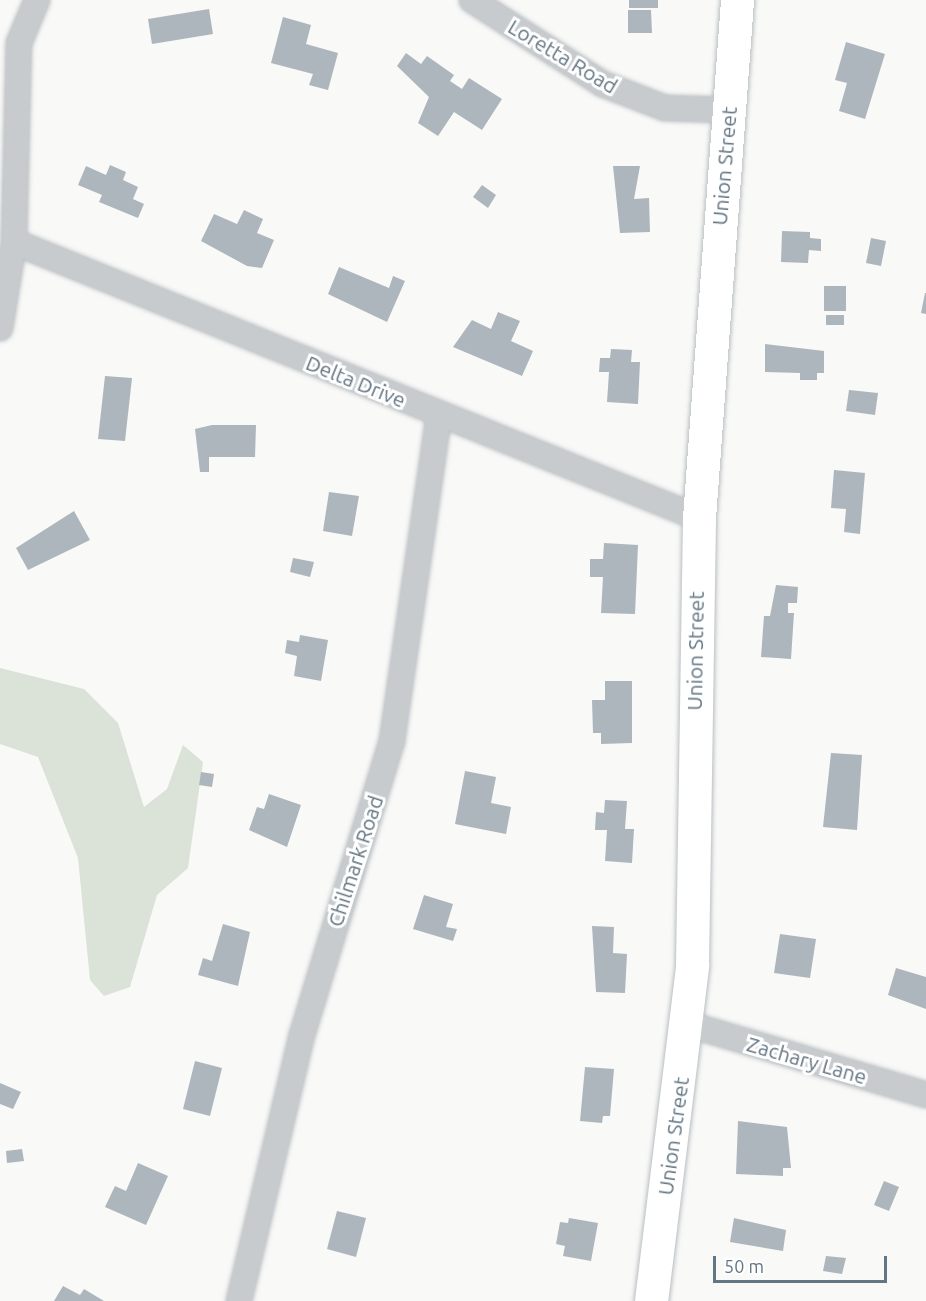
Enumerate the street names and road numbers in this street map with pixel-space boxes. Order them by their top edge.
street label: Loretta Road [504,14,622,98]
street label: Union Street [706,106,742,226]
street label: Delta Drive [302,350,410,412]
street label: Union Street [681,591,709,711]
street label: Chilmark Road [322,792,388,930]
street label: Zachary Lane [744,1031,870,1089]
street label: Union Street [652,1075,694,1197]

